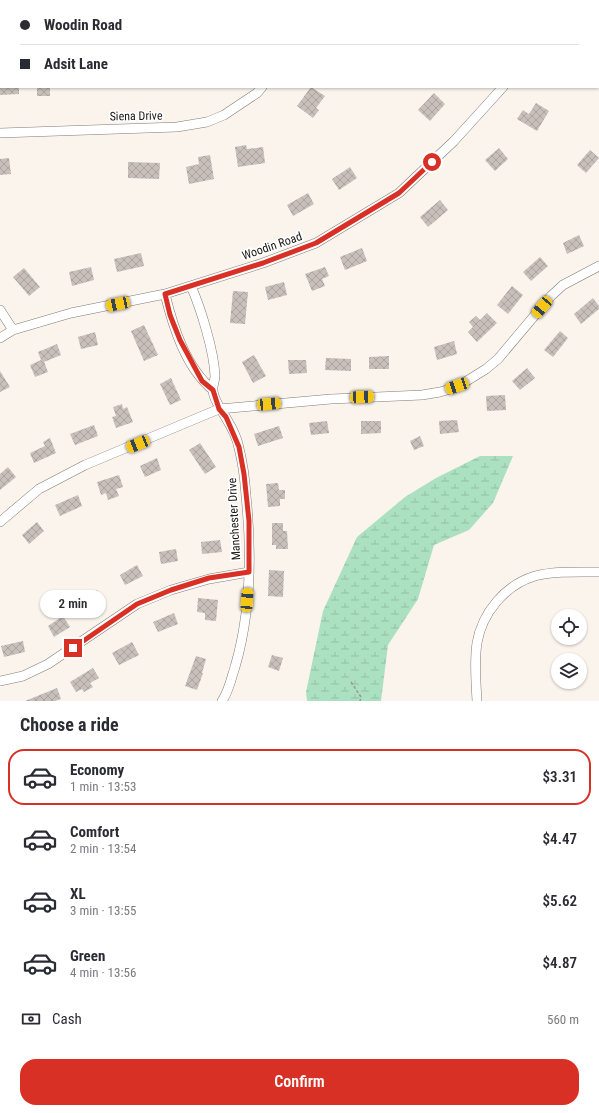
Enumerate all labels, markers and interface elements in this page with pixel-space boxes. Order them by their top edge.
text: Woodin Road [44,16,122,34]
text: Adsit Lane [44,55,108,73]
street label: Siena Drive [109,109,163,123]
route start [423,153,441,171]
street label: Woodin Road [240,229,304,263]
car [530,294,554,320]
car [105,296,131,312]
car [444,376,470,396]
car [350,391,374,403]
car [257,397,281,411]
car [125,434,151,454]
street label: Manchester Drive [225,477,243,561]
car [240,588,254,612]
callout: 2 min [40,590,106,618]
text: 2 min [59,596,87,611]
map controls [551,609,587,689]
button: locate [551,609,587,645]
route end [64,639,82,657]
button: layers [551,653,587,689]
text: Choose a ride [20,714,119,735]
icon: car [22,759,58,795]
text: Economy [70,761,124,779]
text: $3.31 [543,768,577,786]
text: 1 min · 13:53 [70,779,136,794]
icon: car [22,821,58,857]
text: Comfort [70,823,119,841]
text: $4.47 [543,830,577,848]
text: 2 min · 13:54 [70,841,136,856]
icon: car [22,883,58,919]
text: XL [70,885,86,903]
text: $5.62 [543,892,577,910]
text: 3 min · 13:55 [70,903,136,918]
icon: car [22,945,58,981]
text: Green [70,947,105,965]
text: $4.87 [543,954,577,972]
text: 4 min · 13:56 [70,965,136,980]
icon: cash [20,1008,42,1030]
text: Cash [52,1010,82,1028]
text: 560 m [547,1012,579,1027]
button: Confirm [20,1059,579,1105]

